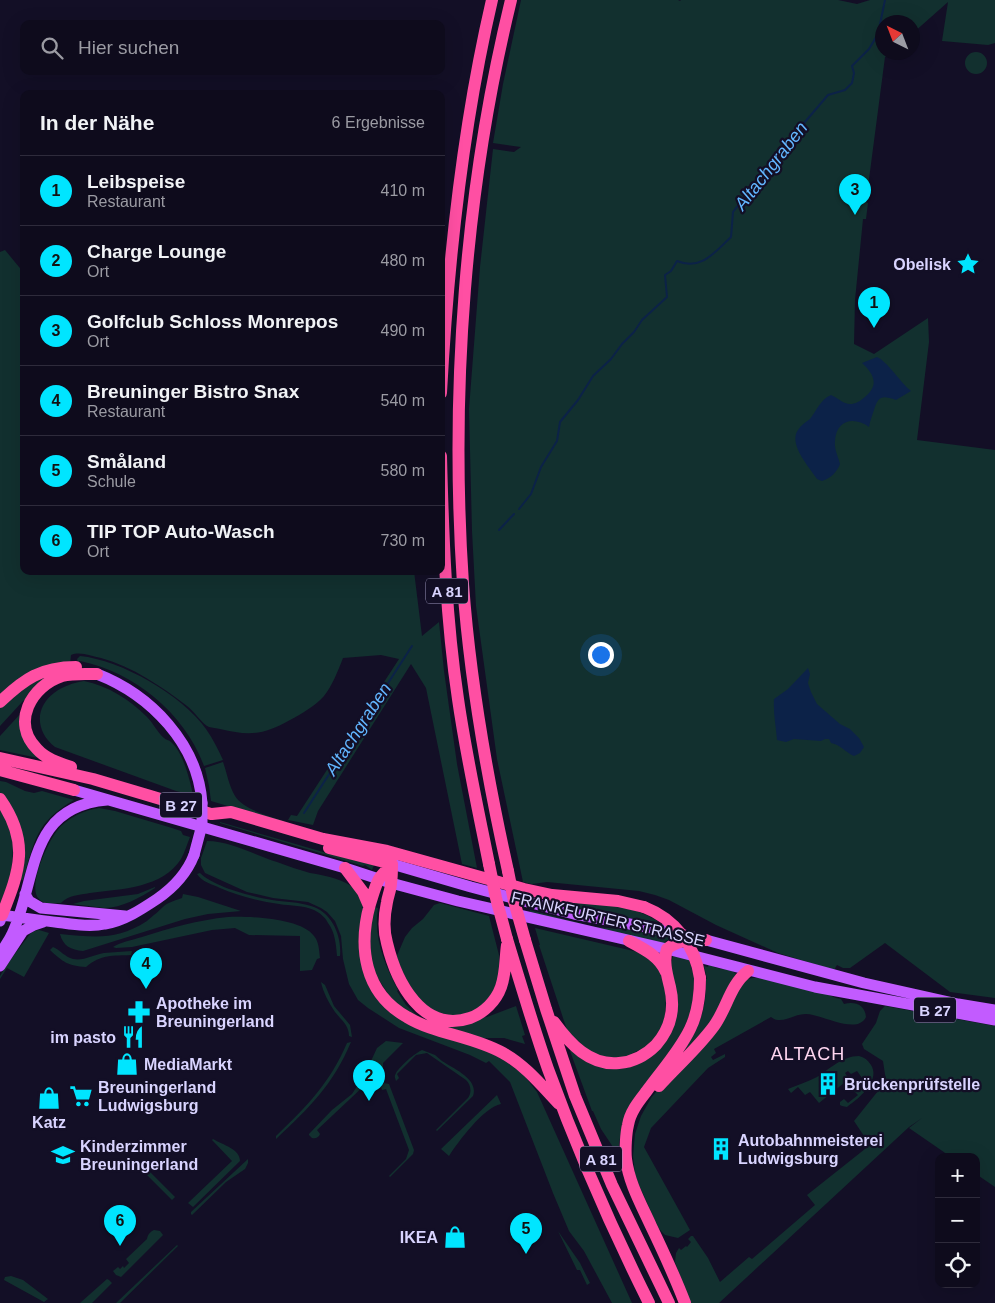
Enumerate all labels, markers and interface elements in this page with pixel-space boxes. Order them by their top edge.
north arrow [875,15,920,60]
search box [20,20,445,75]
icon: search [38,34,66,62]
text: Hier suchen [78,37,179,58]
text: In der Nähe [40,111,154,134]
text: 6 Ergebnisse [332,114,425,131]
water label: Altachgraben [730,118,812,215]
text: Leibspeise [87,171,185,192]
pin: 3 [839,174,871,215]
text: 1 [52,182,60,199]
text: 410 m [381,182,425,199]
text: Restaurant [87,193,165,210]
text: Charge Lounge [87,241,226,262]
place icon: Obelisk [955,251,981,277]
text: 2 [52,252,60,269]
text: 480 m [381,252,425,269]
place label: Obelisk [893,256,951,273]
text: Ort [87,263,109,280]
pin: 1 [858,287,890,328]
text: Golfclub Schloss Monrepos [87,311,338,332]
text: 3 [52,322,60,339]
text: 490 m [381,322,425,339]
text: Ort [87,333,109,350]
text: Breuninger Bistro Snax [87,381,299,402]
text: 4 [52,392,60,409]
text: 540 m [381,392,425,409]
text: Restaurant [87,403,165,420]
text: Småland [87,451,166,472]
text: 5 [52,462,60,479]
text: 580 m [381,462,425,479]
text: Schule [87,473,136,490]
text: TIP TOP Auto-Wasch [87,521,275,542]
text: 6 [52,532,60,549]
text: 730 m [381,532,425,549]
text: Ort [87,543,109,560]
road number: A 81 [426,578,468,604]
your location [588,642,614,668]
water label: Altachgraben [320,679,395,780]
road number: B 27 [160,792,202,818]
street label: FRANKFURTER STRASSE [510,888,706,950]
pin: 4 [130,948,162,989]
place label: Apotheke im Breuningerland [156,995,274,1030]
road number: B 27 [914,998,956,1022]
pharmacy icon: Apotheke im Breuningerland [126,999,152,1025]
restaurant icon: im pasto [120,1024,146,1050]
place label: im pasto [50,1029,116,1046]
district label: ALTACH [771,1044,845,1064]
shop icon: MediaMarkt [114,1051,140,1077]
place label: MediaMarkt [144,1056,233,1073]
pin: 2 [353,1060,385,1101]
building icon: Brückenprüfstelle [815,1071,841,1097]
place label: Brückenprüfstelle [844,1076,980,1093]
place label: Breuningerland Ludwigsburg [98,1079,216,1114]
supermarket icon: Breuningerland Ludwigsburg [68,1083,94,1109]
shop icon: Katz [36,1085,62,1111]
place label: Katz [32,1114,66,1131]
place label: Autobahnmeisterei Ludwigsburg [738,1132,883,1167]
building icon: Autobahnmeisterei Ludwigsburg [708,1136,734,1162]
place label: Kinderzimmer Breuningerland [80,1138,198,1173]
school or university icon: Kinderzimmer Breuningerland [50,1142,76,1168]
road number: A 81 [580,1146,622,1172]
map controls [935,1153,980,1288]
button: + [935,1153,980,1198]
button: − [935,1198,980,1243]
pin: 6 [104,1205,136,1246]
pin: 5 [510,1213,542,1254]
shop icon: IKEA [442,1224,468,1250]
place label: IKEA [400,1229,438,1246]
button: locate [935,1243,980,1288]

